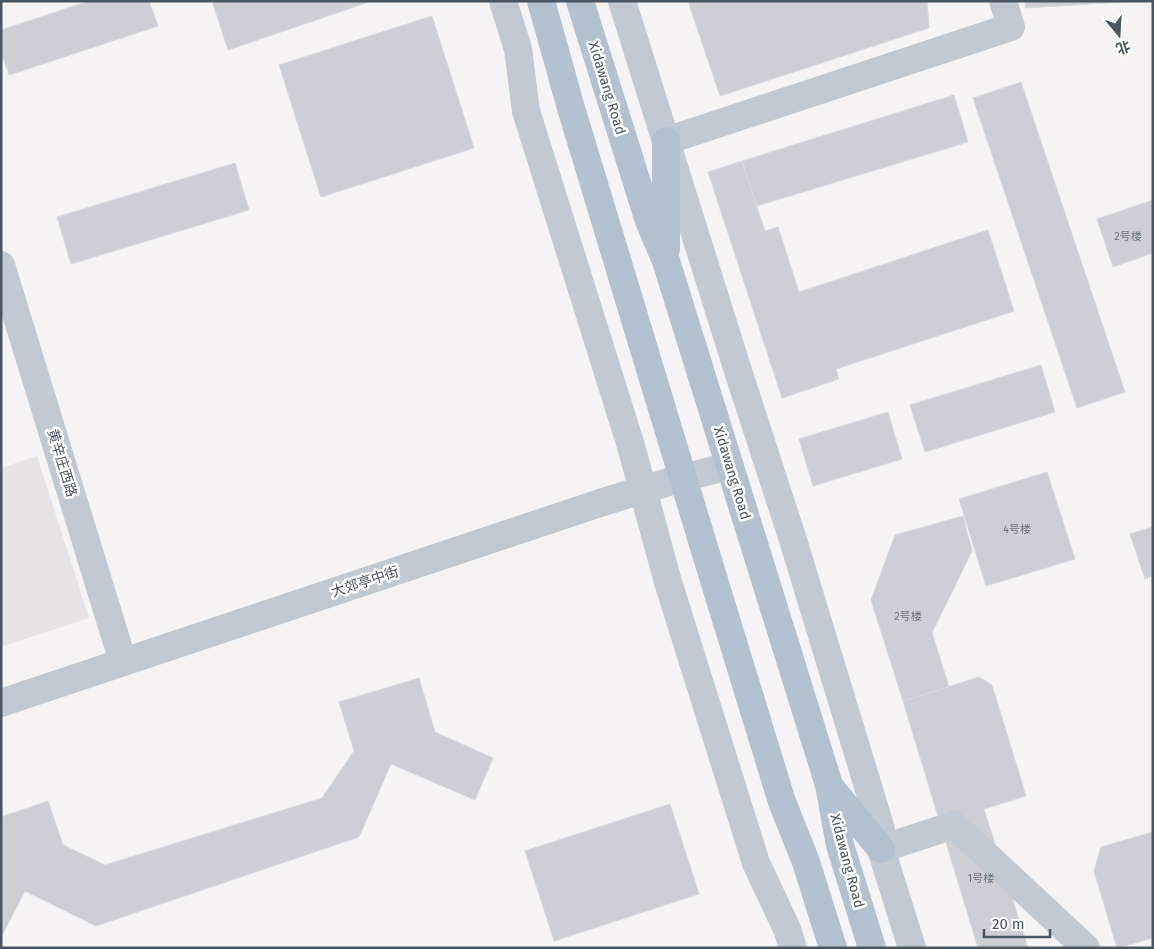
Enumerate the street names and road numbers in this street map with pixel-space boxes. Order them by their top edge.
street label: Xidawang Road [585,39,629,137]
street label: Xidawang Road [710,424,754,522]
street label: 黄辛庄西路 [44,427,80,499]
street label: 大郊亭中街 [329,563,401,601]
street label: Xidawang Road [826,812,868,910]

